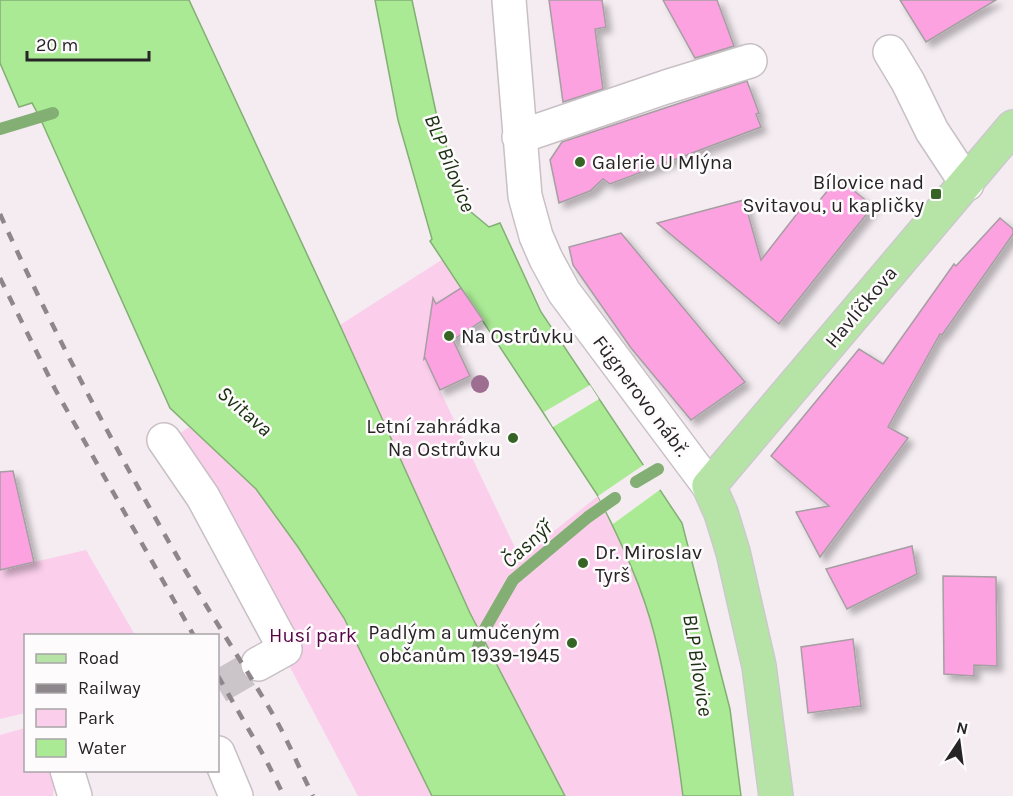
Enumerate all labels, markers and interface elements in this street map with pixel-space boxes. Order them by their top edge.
scale bar [27,24,148,62]
text: 20 m [36,34,78,56]
water label: BLP Bílovice [420,111,481,216]
place label: Galerie U Mlýna [592,151,733,174]
marker: Galerie U Mlýna [573,155,587,169]
place label: Bílovice nad Svitavou, u kapličky [742,171,924,217]
marker: Bílovice nad Svitavou, u kapličky [929,187,943,201]
street label: Havlíčkova [820,261,902,353]
place label: Na Ostrůvku [461,325,574,348]
marker: Na Ostrůvku [442,329,456,343]
street label: Fügnerovo nábř. [588,331,694,461]
water label: Svitava [213,381,277,441]
place label: Letní zahrádka Na Ostrůvku [366,415,501,461]
marker: Letní zahrádka Na Ostrůvku [506,431,520,445]
water label: Časnýř [497,514,559,573]
place label: Dr. Miroslav Tyrš [595,541,702,587]
marker: Dr. Miroslav Tyrš [576,556,590,570]
water label: BLP Bílovice [678,612,718,718]
place label: Padlým a umučeným občanům 1939-1945 [368,621,560,667]
park label: Husí park [269,624,357,647]
legend [24,634,219,772]
marker: Padlým a umučeným občanům 1939-1945 [565,636,579,650]
text: Road [78,647,119,669]
text: Railway [78,677,141,699]
text: Park [78,707,115,729]
north arrow [929,712,989,772]
text: N [955,717,970,738]
text: Water [78,737,126,759]

